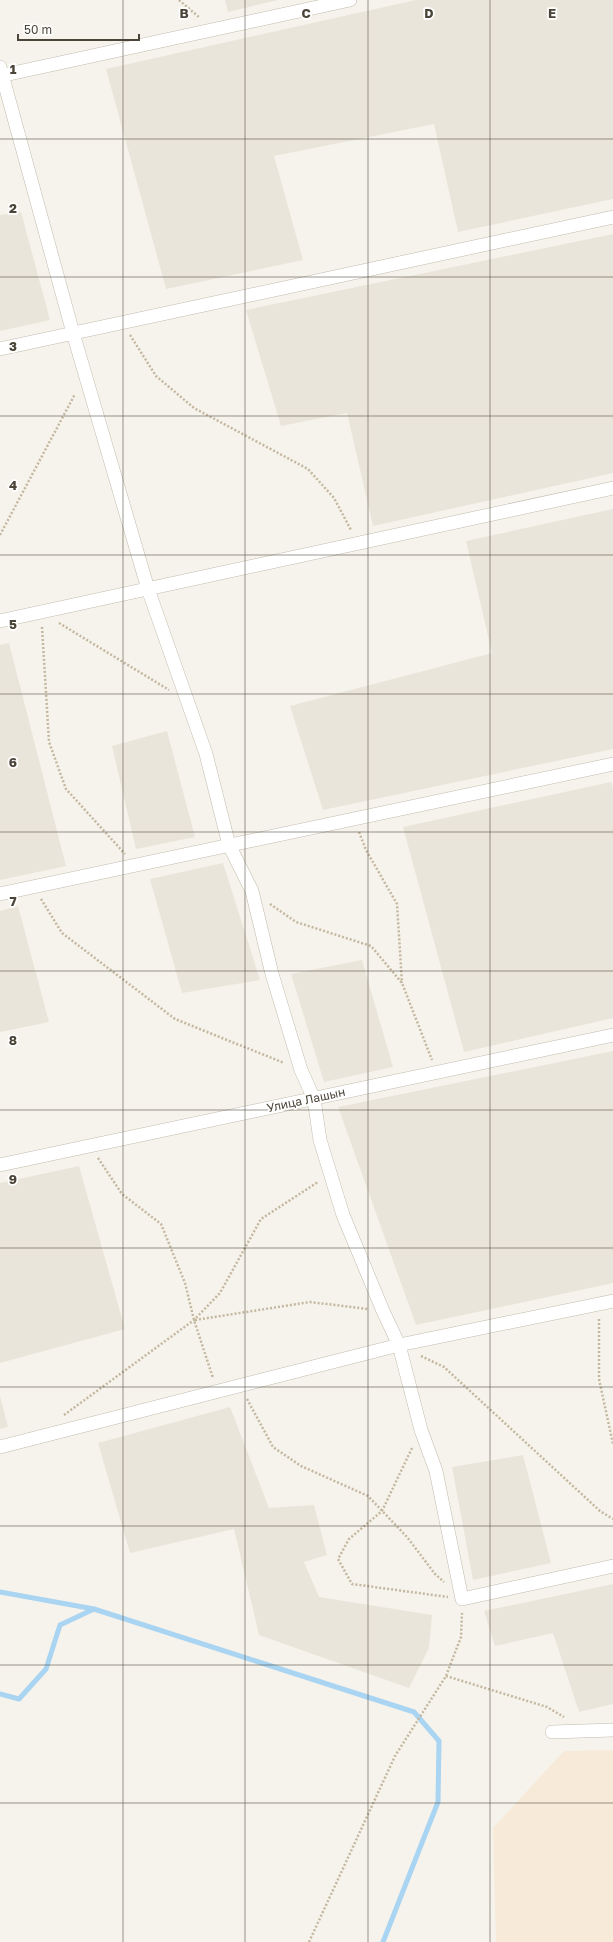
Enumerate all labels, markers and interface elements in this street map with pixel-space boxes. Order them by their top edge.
text: B [179,5,189,21]
text: C [301,5,311,21]
text: D [424,5,434,21]
text: E [548,5,556,21]
scale bar [18,16,139,42]
text: 50 m [24,22,52,37]
text: 1 [10,61,17,77]
text: 2 [9,200,17,216]
text: 3 [9,338,17,354]
text: 4 [9,477,17,493]
text: 5 [9,616,17,632]
text: 6 [9,754,17,770]
text: 7 [9,893,17,909]
text: 8 [9,1032,17,1048]
street label: Улица Лашын [265,1084,347,1115]
text: 9 [9,1171,17,1187]

